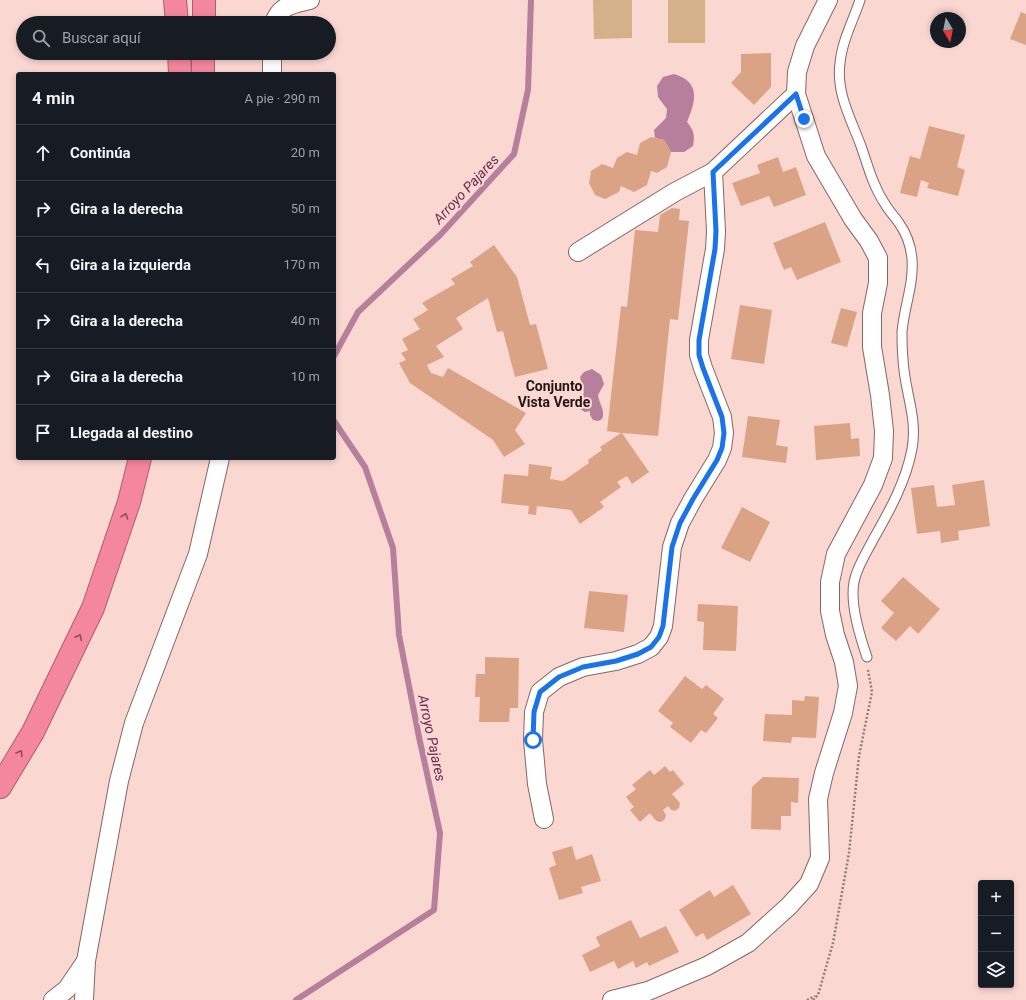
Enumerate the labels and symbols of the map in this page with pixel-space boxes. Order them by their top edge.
north arrow [930,12,966,48]
route end [795,110,813,128]
water label: Arroyo Pajares [429,151,502,227]
district label: Conjunto Vista Verde [518,378,591,410]
one-way arrow [120,512,128,519]
one-way arrow [74,634,82,642]
water label: Arroyo Pajares [415,692,449,783]
route start [524,731,542,749]
one-way arrow [16,750,23,757]

